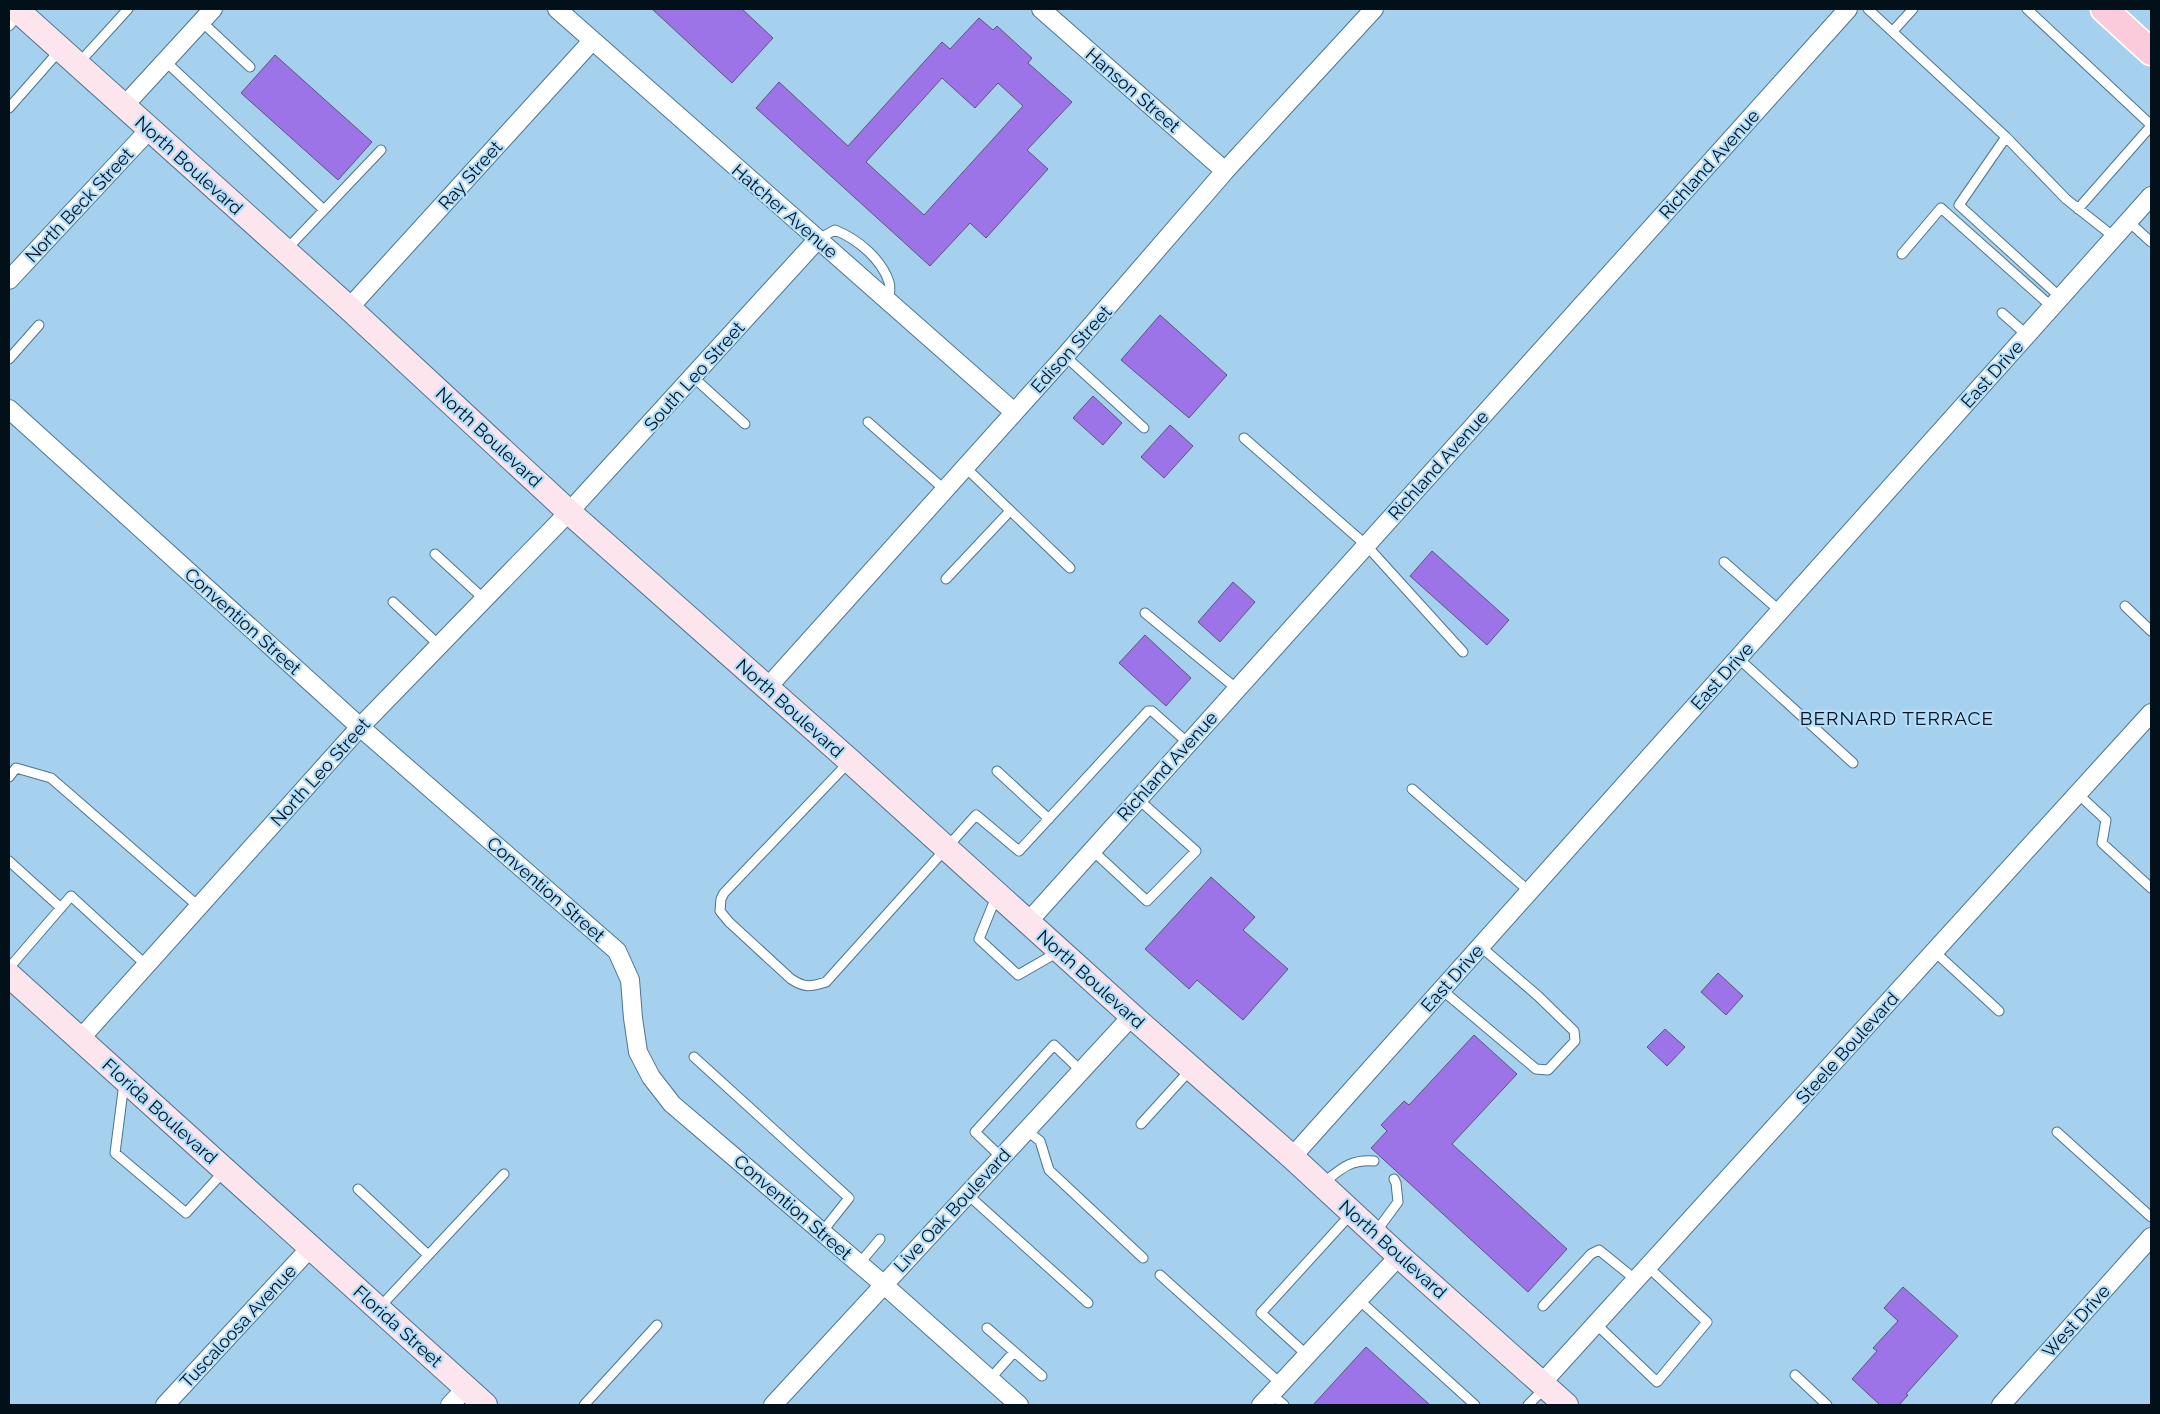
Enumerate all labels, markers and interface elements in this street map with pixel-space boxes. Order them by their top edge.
street label: Hanson Street [1082,43,1184,137]
street label: Richland Avenue [1655,105,1764,223]
street label: North Boulevard [131,111,247,219]
street label: Ray Street [434,136,506,214]
street label: North Beck Street [21,144,137,266]
street label: Hatcher Avenue [728,159,842,263]
street label: Edison Street [1026,301,1116,397]
street label: South Leo Street [640,317,748,435]
street label: East Drive [1956,336,2028,412]
street label: North Boulevard [432,383,546,491]
street label: Richland Avenue [1384,406,1493,524]
street label: Convention Street [181,563,305,679]
street label: East Drive [1686,638,1758,714]
street label: North Boulevard [732,654,848,762]
street label: Richland Avenue [1113,707,1222,825]
district label: BERNARD TERRACE [1800,707,1994,729]
street label: North Leo Street [266,714,374,830]
street label: Convention Street [483,832,609,946]
street label: North Boulevard [1033,925,1149,1033]
street label: East Drive [1416,940,1488,1016]
street label: Steele Boulevard [1791,988,1903,1108]
street label: Florida Boulevard [98,1054,222,1168]
street label: Live Oak Boulevard [889,1144,1015,1276]
street label: Convention Street [730,1150,856,1264]
street label: North Boulevard [1335,1195,1451,1303]
street label: Tuscaloosa Avenue [176,1260,301,1392]
street label: West Drive [2038,1280,2114,1362]
street label: Florida Street [349,1281,447,1371]

